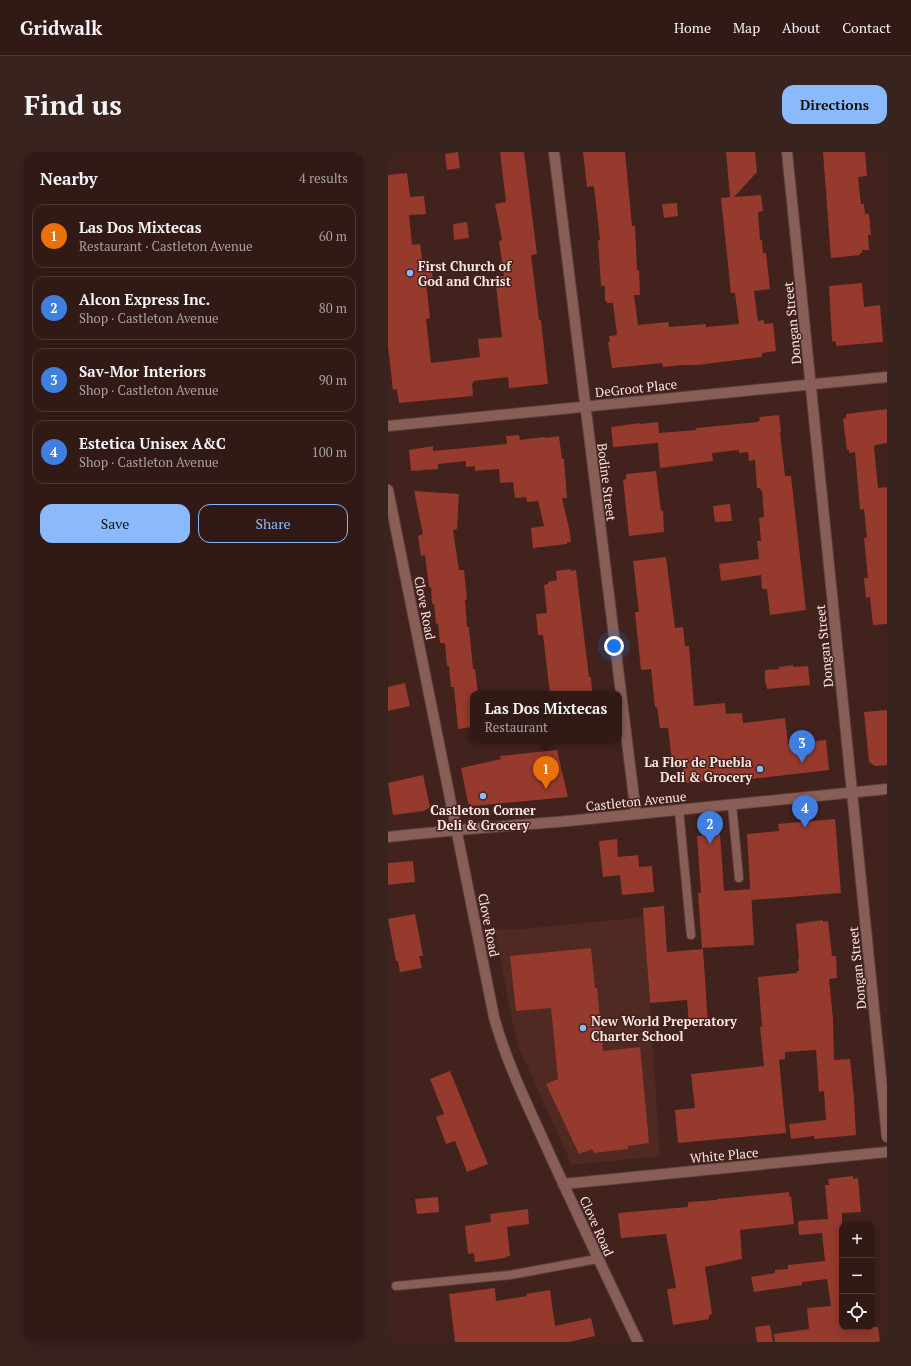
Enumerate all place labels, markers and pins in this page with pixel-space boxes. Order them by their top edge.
place label: First Church of God and Christ [418,257,512,290]
marker: First Church of God and Christ [405,268,415,278]
pin: 3 [789,730,815,763]
place label: La Flor de Puebla Deli & Grocery [644,753,753,786]
pin: 1 [533,756,559,789]
marker: La Flor de Puebla Deli & Grocery [755,764,765,774]
marker: Castleton Corner Deli & Grocery [478,791,488,801]
pin: 4 [792,795,818,828]
place label: Castleton Corner Deli & Grocery [430,801,536,834]
pin: 2 [697,811,723,844]
place label: New World Preperatory Charter School [591,1012,738,1045]
marker: New World Preperatory Charter School [578,1023,588,1033]

